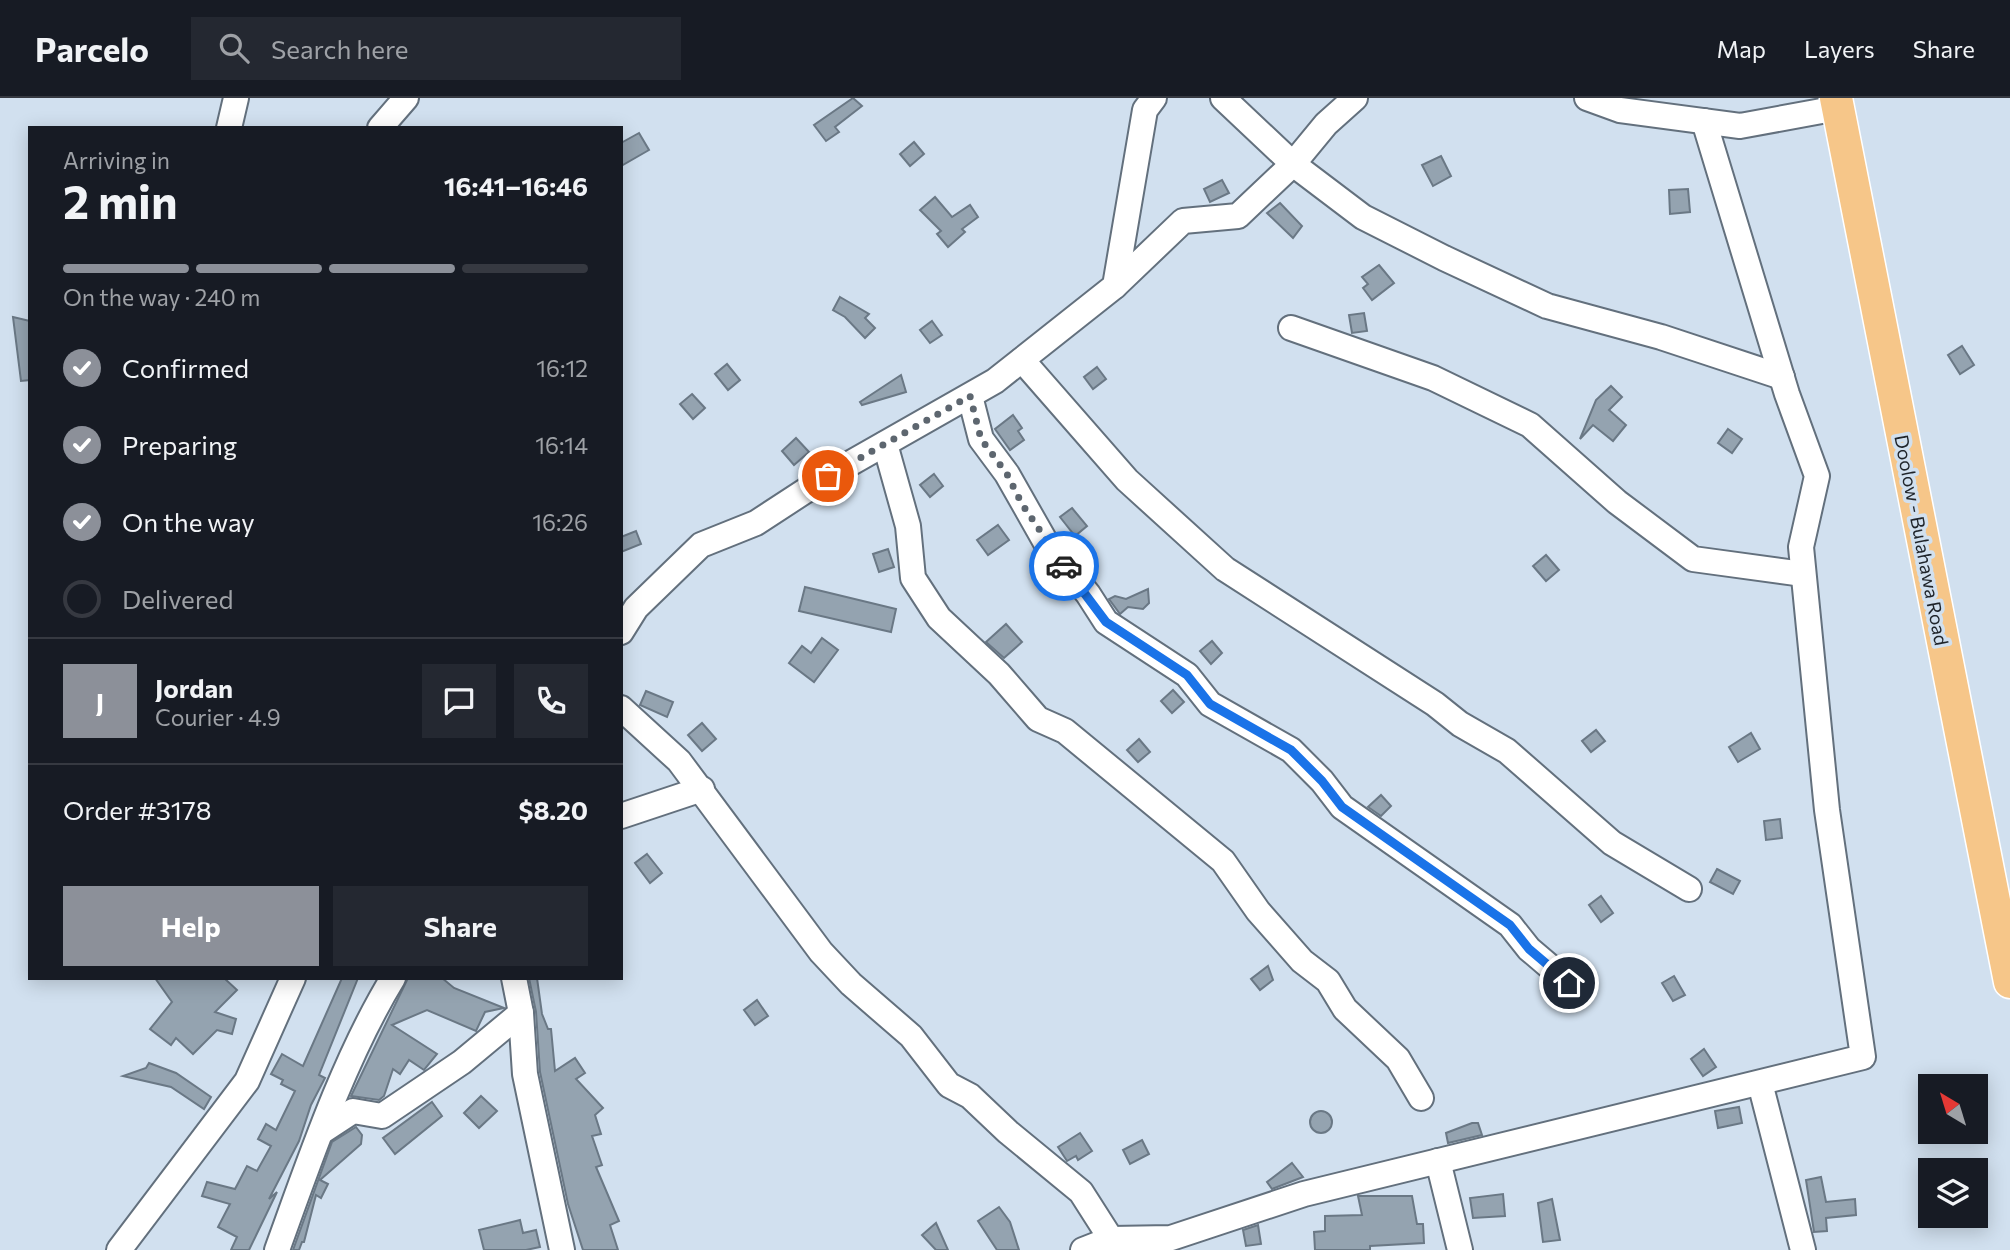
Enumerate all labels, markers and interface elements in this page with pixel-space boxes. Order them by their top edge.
search box [191,17,681,80]
text: Parcelo [35,28,149,69]
icon: search [215,29,253,67]
text: Search here [271,33,409,64]
text: Map [1717,34,1766,63]
text: Layers [1804,34,1875,63]
text: Share [1913,34,1975,63]
text: Arriving in [63,146,170,174]
text: 16:41–16:46 [444,170,588,201]
text: 2 min [63,172,178,228]
text: On the way · 240 m [63,283,260,311]
icon: check [63,349,101,387]
text: Confirmed [122,352,249,383]
text: 16:12 [536,354,588,382]
icon: check [63,426,101,464]
text: Preparing [122,429,237,460]
text: 16:14 [535,431,588,459]
street label: Doolow - Bulahawa Road [1890,433,1954,647]
pin [798,446,858,506]
icon: bag [809,457,847,495]
icon: check [63,503,101,541]
text: On the way [122,506,255,537]
text: 16:26 [532,508,588,536]
courier [1029,531,1099,601]
icon: car [1045,547,1083,585]
text: Delivered [122,583,233,614]
button: chat [422,664,496,738]
button: phone [514,664,588,738]
text: Jordan [155,672,233,703]
text: J [96,686,104,717]
text: Courier · 4.9 [155,703,281,731]
text: Order #3178 [63,794,211,825]
text: $8.20 [519,794,588,825]
button: Help [63,886,319,966]
button: Share [333,886,588,966]
pin [1539,953,1599,1013]
icon: home [1550,964,1588,1002]
north arrow [1918,1074,1988,1144]
map controls [1918,1074,1988,1228]
button: layers [1918,1158,1988,1228]

